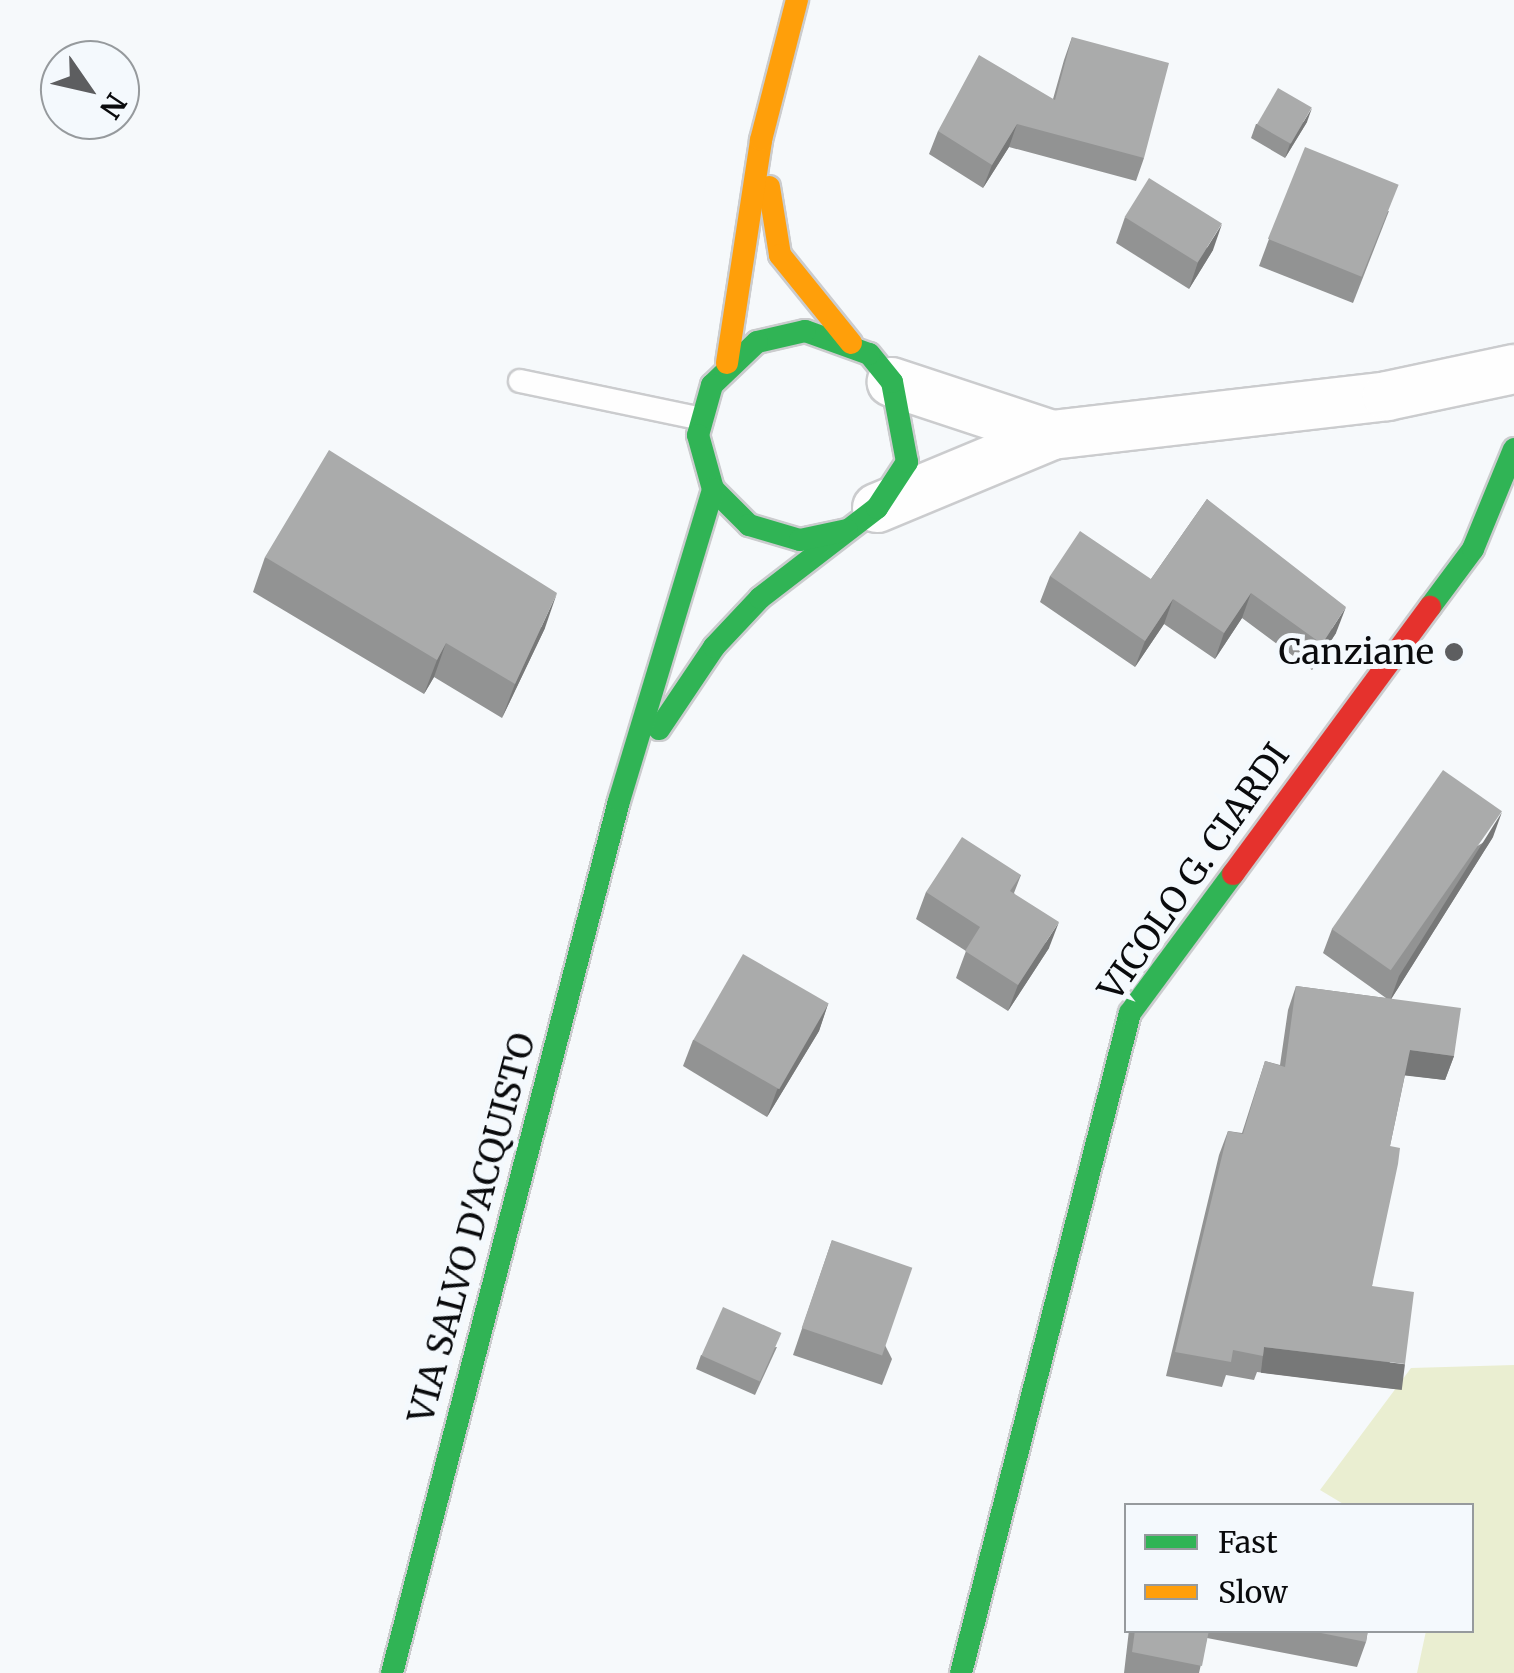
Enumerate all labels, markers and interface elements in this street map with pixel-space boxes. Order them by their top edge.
north arrow [40,40,140,140]
text: N [92,86,134,125]
place label: Canziane [1278,631,1434,673]
marker: Canziane [1443,641,1465,663]
street label: VICOLO G. CIARDI [1090,736,1298,1008]
street label: VIA SALVO D'ACQUISTO [400,1028,544,1428]
legend [1124,1503,1474,1633]
text: Fast [1218,1523,1278,1561]
text: Slow [1218,1573,1288,1611]

